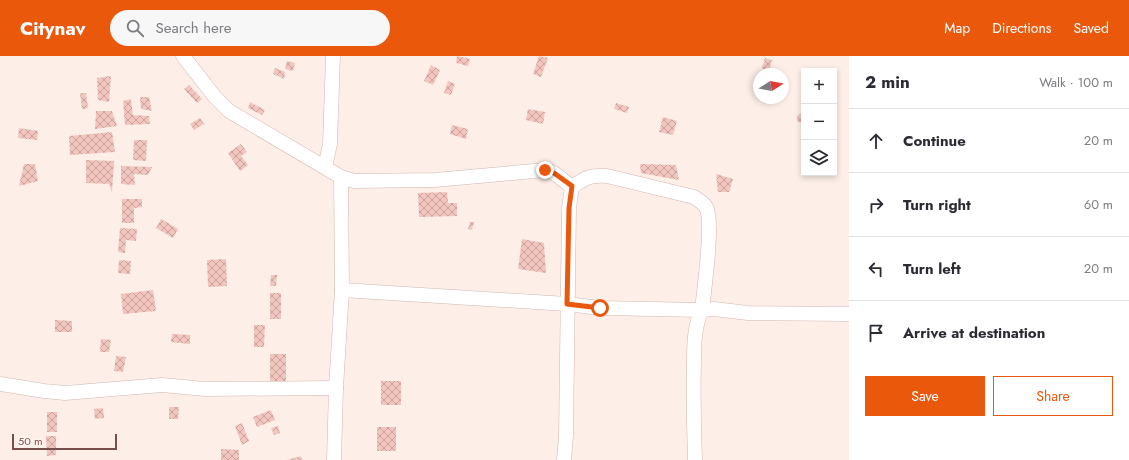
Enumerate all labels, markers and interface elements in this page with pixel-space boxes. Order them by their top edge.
search box [110,10,390,46]
text: Citynav [20,15,86,42]
icon: search [124,17,146,39]
text: Search here [156,17,231,39]
text: Map [944,18,970,38]
text: Directions [992,18,1052,38]
text: Saved [1074,18,1109,38]
north arrow [753,68,789,104]
map controls [801,68,837,176]
button: + [801,68,837,104]
text: 2 min [865,70,910,94]
text: Walk · 100 m [1039,73,1113,92]
button: − [801,104,837,140]
icon: ahead [865,130,887,152]
text: Continue [903,130,966,152]
text: 20 m [1084,131,1113,150]
button: layers [801,140,837,176]
route end [536,161,554,179]
icon: right [865,194,887,216]
text: Turn right [903,194,971,216]
text: 60 m [1084,195,1113,214]
icon: left [865,258,887,280]
text: Turn left [903,258,961,280]
text: 20 m [1084,259,1113,278]
route start [591,299,609,317]
icon: arrive [865,322,887,344]
text: Arrive at destination [903,322,1045,344]
button: Save [865,376,985,416]
button: Share [993,376,1113,416]
scale bar [12,432,117,451]
text: 50 m [18,433,43,449]

